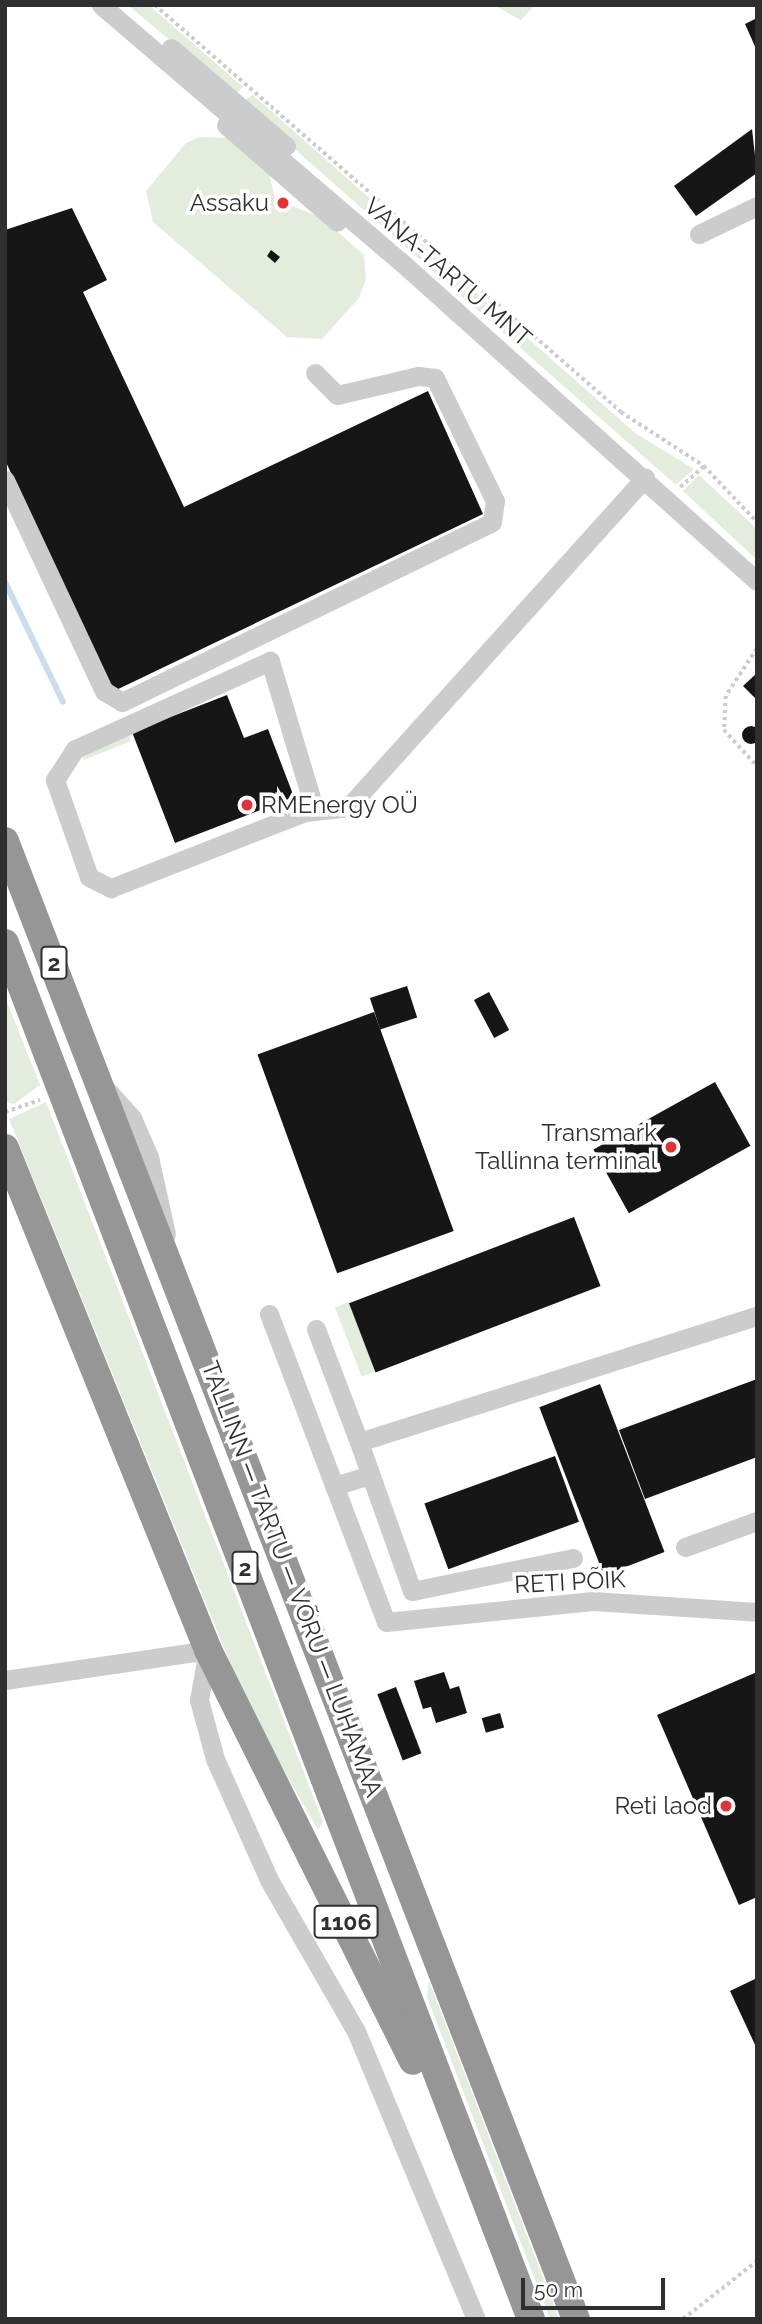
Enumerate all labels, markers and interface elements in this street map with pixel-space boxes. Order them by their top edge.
place label: Assaku [190,189,269,217]
street label: VANA-TARTU MNT [358,192,538,352]
marker: Assaku [275,195,291,211]
place label: RMEnergy OÜ [261,791,418,819]
marker: RMEnergy OÜ [239,797,255,813]
road number: 2 [40,944,68,982]
place label: Transmark Tallinna terminal [475,1119,657,1175]
marker: Transmark Tallinna terminal [663,1139,679,1155]
street label: TALLINN — TARTU — VÕRU — LUHAMAA [195,1357,389,1801]
road number: 2 [231,1548,259,1588]
street label: RETI PÕIK [514,1565,626,1599]
place label: Reti laod [615,1792,712,1820]
marker: Reti laod [718,1798,734,1814]
road number: 1106 [313,1902,379,1941]
scale bar [524,2264,668,2308]
text: 50 m [534,2277,583,2302]

